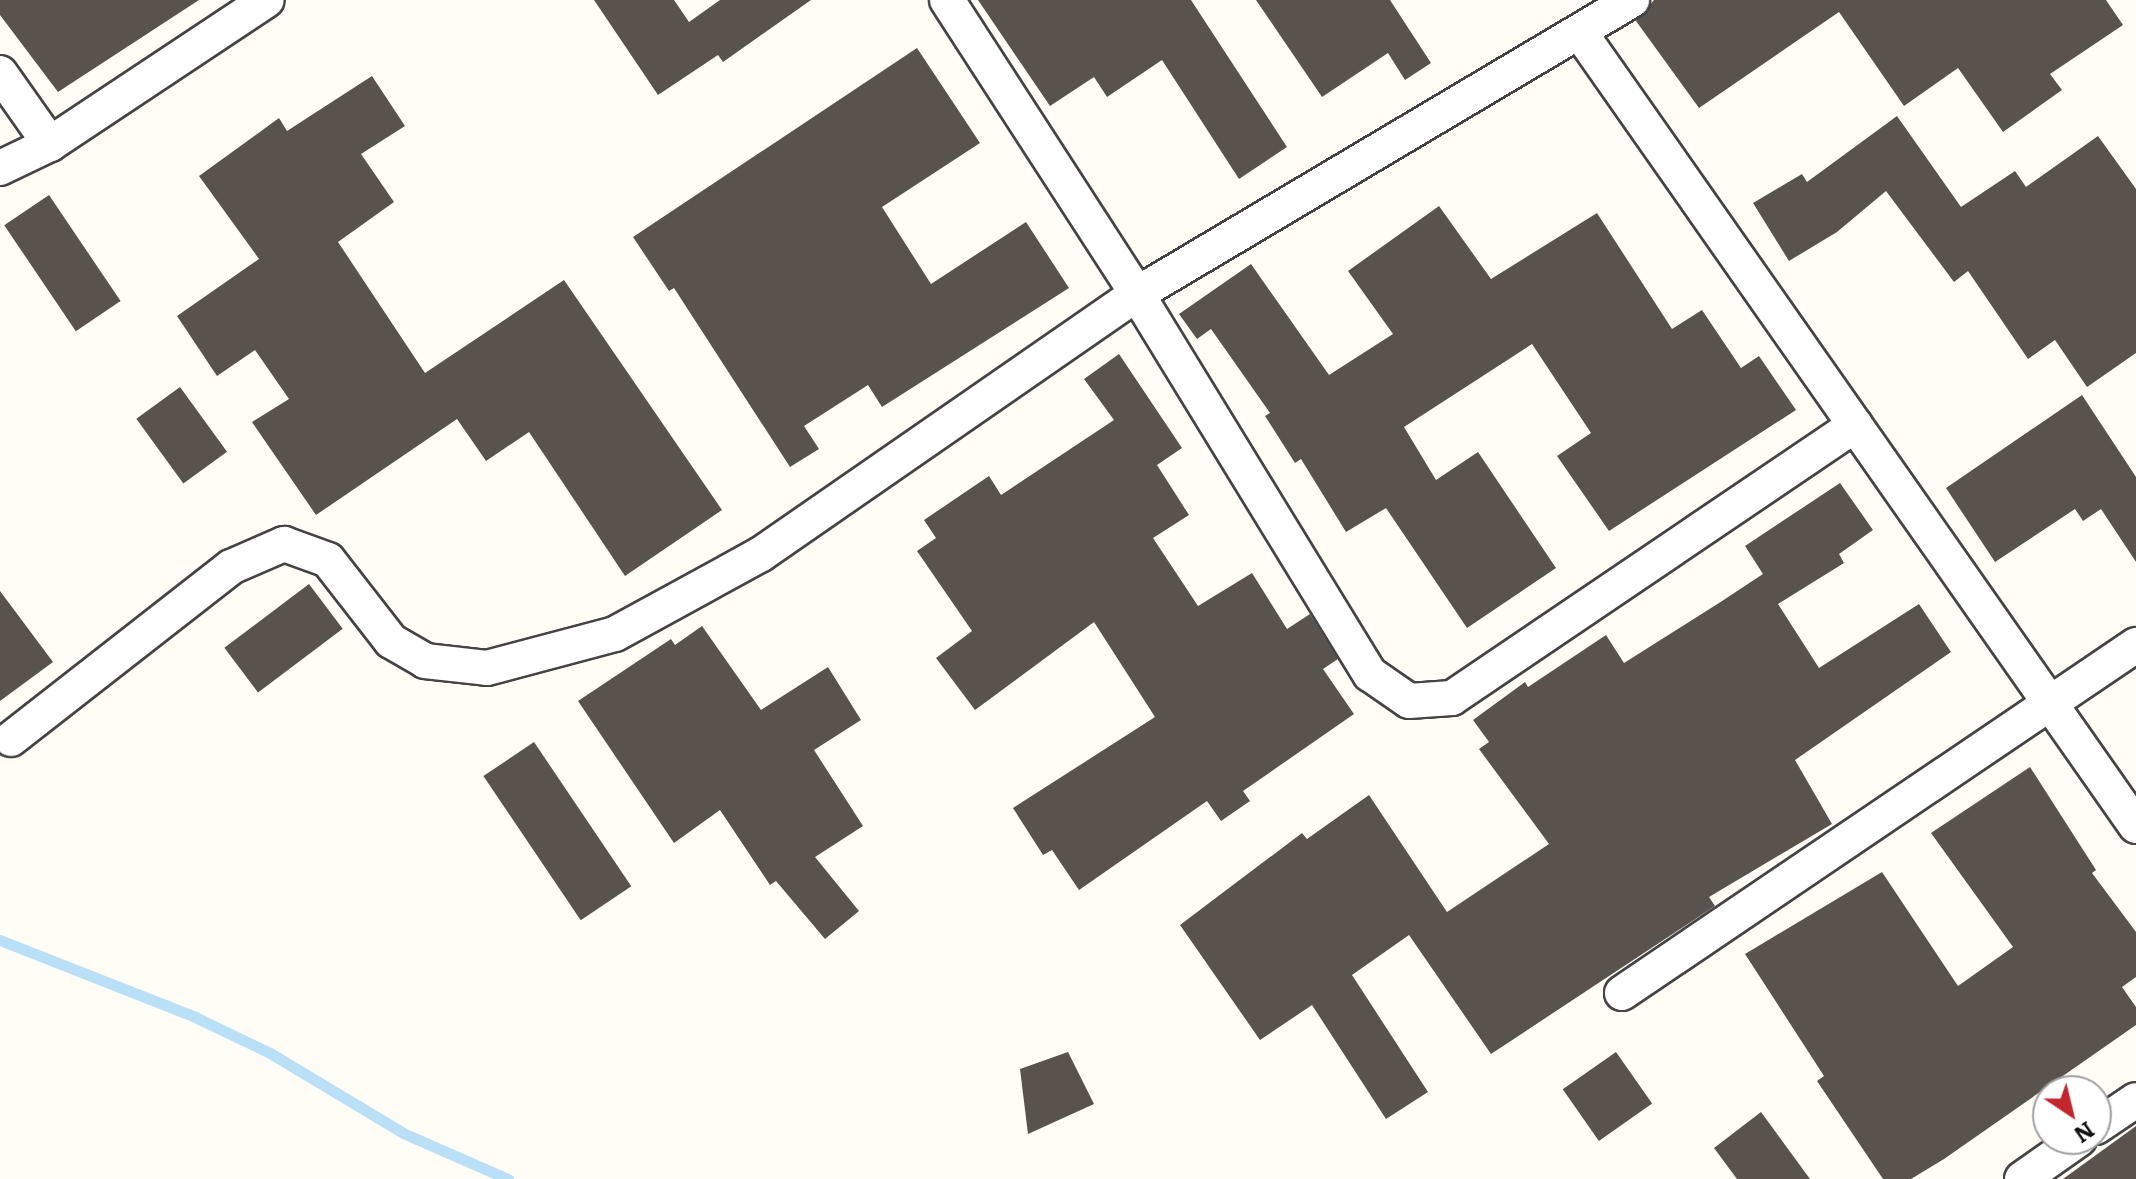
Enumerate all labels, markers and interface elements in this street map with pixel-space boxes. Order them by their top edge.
north arrow [2032,1075,2112,1155]
text: N [2068,1115,2102,1152]

